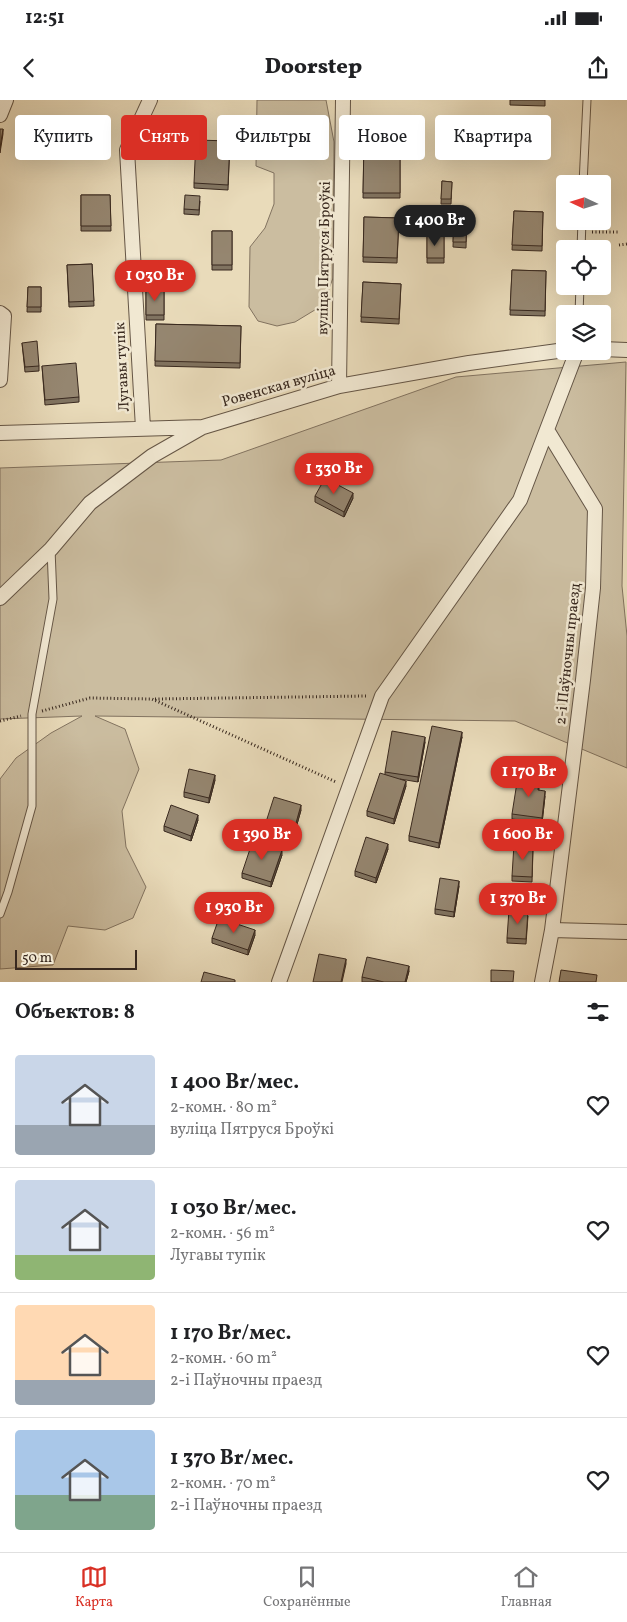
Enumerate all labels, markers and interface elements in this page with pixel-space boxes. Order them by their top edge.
text: 12:51 [25,5,65,31]
text: Doorstep [265,52,362,83]
icon: back [15,54,43,82]
icon: share [584,54,612,82]
chip: Купить [15,115,111,160]
chip: Снять [121,115,207,160]
chip: Фильтры [217,115,329,160]
chip: Новое [339,115,425,160]
chip: Квартира [435,115,551,160]
north arrow [556,175,611,230]
map controls [556,175,611,360]
street label: вуліца Пятруся Броўкі [313,181,337,335]
pin: 1 400 Br [383,204,487,247]
text: 1 400 Br [405,210,465,232]
button: locate [556,240,611,295]
pin: 1 030 Br [103,260,207,302]
text: 1 030 Br [126,265,184,287]
button: layers [556,305,611,360]
street label: Лугавы тупік [110,322,136,412]
street label: Ровенская вуліца [220,361,338,413]
pin: 1 330 Br [282,452,386,495]
text: 1 330 Br [305,458,363,480]
street label: 2-і Паўночны праезд [551,581,587,726]
pin: 1 170 Br [477,756,581,798]
text: 1 170 Br [502,761,556,783]
pin: 1 390 Br [210,818,314,861]
pin: 1 600 Br [471,818,575,861]
text: 1 390 Br [233,824,291,846]
text: 1 600 Br [493,824,553,846]
pin: 1 370 Br [466,882,570,925]
text: 1 370 Br [490,888,546,910]
pin: 1 930 Br [182,892,286,934]
text: 1 930 Br [205,897,263,919]
scale bar [15,947,138,970]
text: 50 m [22,949,52,968]
text: Объектов: 8 [15,998,135,1027]
icon: filters [584,998,612,1026]
text: 1 400 Br/мес. [170,1068,299,1097]
icon: home [55,1075,115,1135]
icon: heart [584,1091,612,1119]
text: 2-комн. · 80 m² [170,1097,277,1119]
text: вуліца Пятруся Броўкі [170,1119,334,1141]
text: 1 030 Br/мес. [170,1194,297,1223]
icon: home [55,1200,115,1260]
icon: heart [584,1216,612,1244]
text: 2-комн. · 56 m² [170,1223,275,1245]
text: Лугавы тупік [170,1245,266,1267]
text: 1 170 Br/мес. [170,1319,291,1348]
icon: home [55,1325,115,1385]
icon: heart [584,1341,612,1369]
text: 2-комн. · 60 m² [170,1348,277,1370]
text: 2-і Паўночны праезд [170,1370,322,1392]
text: 1 370 Br/мес. [170,1444,294,1473]
icon: home [55,1450,115,1510]
icon: heart [584,1466,612,1494]
text: 2-комн. · 70 m² [170,1473,276,1495]
text: 2-і Паўночны праезд [170,1495,322,1517]
tab: Карта [75,1563,113,1612]
tab: Сохранённые [263,1563,351,1612]
tab: Главная [501,1563,552,1612]

